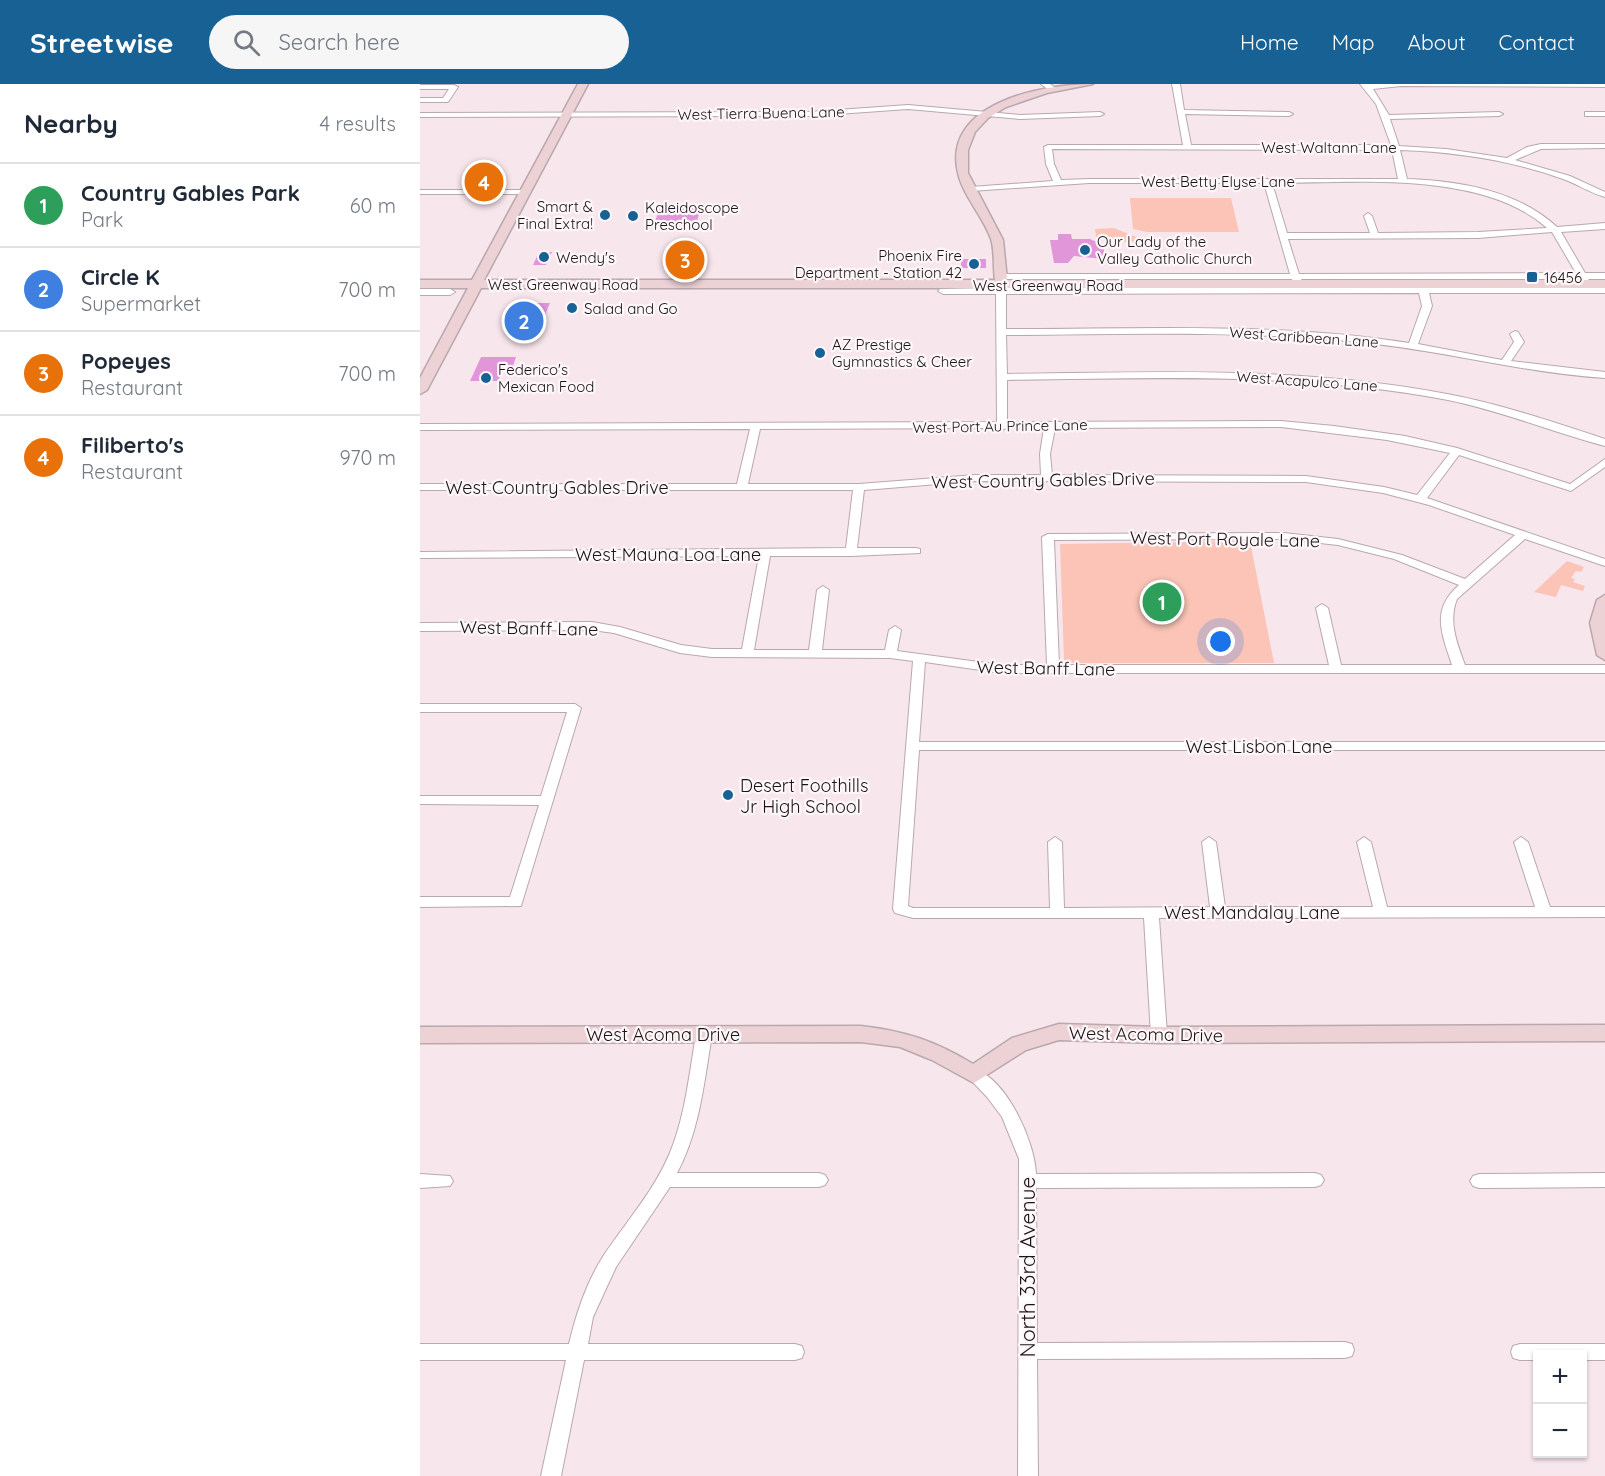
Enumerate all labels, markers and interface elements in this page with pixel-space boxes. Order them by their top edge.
search box [209,15,629,69]
text: Streetwise [30,25,173,60]
icon: search [230,26,263,59]
text: Search here [278,28,400,56]
text: Home [1240,29,1299,55]
text: Map [1332,29,1375,55]
text: About [1408,29,1466,55]
text: Contact [1499,29,1575,55]
street label: West Tierra Buena Lane [677,102,845,124]
text: Nearby [24,107,118,140]
text: 4 results [320,111,396,136]
street label: West Waltann Lane [1261,138,1397,157]
pin: 4 [464,160,504,204]
street label: West Betty Elyse Lane [1141,172,1295,191]
text: Country Gables Park [81,179,300,207]
text: 1 [40,193,47,218]
text: 60 m [350,193,396,218]
place label: Smart & Final Extra! [517,197,593,233]
place label: Kaleidoscope Preschool [645,198,739,234]
text: Park [81,207,123,232]
marker: Smart & Final Extra! [598,208,612,222]
marker: Kaleidoscope Preschool [626,209,640,223]
place label: Our Lady of the Valley Catholic Church [1097,232,1252,268]
pin: 3 [666,238,704,282]
marker: Our Lady of the Valley Catholic Church [1078,243,1092,257]
place label: Phoenix Fire Department - Station 42 [795,246,962,282]
place label: Wendy's [556,248,615,267]
marker: Wendy's [537,250,551,264]
marker: Phoenix Fire Department - Station 42 [967,257,981,271]
text: Circle K [81,263,160,291]
place label: 16456 [1544,268,1582,287]
marker: 16456 [1525,270,1539,284]
street label: West Greenway Road [488,275,638,294]
street label: West Greenway Road [973,276,1123,295]
text: 2 [38,277,49,302]
text: 700 m [338,277,396,302]
text: Supermarket [81,291,201,316]
pin: 2 [504,298,544,344]
place label: Salad and Go [584,299,678,318]
marker: Salad and Go [565,301,579,315]
street label: West Caribbean Lane [1229,322,1379,352]
place label: AZ Prestige Gymnastics & Cheer [832,335,972,371]
marker: AZ Prestige Gymnastics & Cheer [813,346,827,360]
text: Popeyes [81,347,171,375]
place label: Federico's Mexican Food [498,360,594,396]
text: 3 [38,361,49,386]
text: 700 m [338,361,396,386]
street label: West Acapulco Lane [1236,367,1378,395]
marker: Federico's Mexican Food [479,371,493,385]
text: Restaurant [81,375,183,400]
street label: West Port Au Prince Lane [912,415,1088,437]
text: Filiberto's [81,431,184,459]
text: 4 [38,445,49,470]
text: 970 m [340,445,396,470]
text: Restaurant [81,459,183,484]
street label: West Country Gables Drive [931,467,1155,493]
street label: West Country Gables Drive [445,476,669,499]
street label: West Port Royale Lane [1130,526,1320,552]
street label: West Mauna Loa Lane [575,543,761,566]
pin: 1 [1142,580,1182,624]
street label: West Banff Lane [459,615,599,641]
your location [1206,627,1235,656]
street label: West Banff Lane [976,655,1116,681]
street label: West Lisbon Lane [1186,735,1332,758]
place label: Desert Foothills Jr High School [740,774,868,818]
marker: Desert Foothills Jr High School [721,788,735,802]
street label: West Mandalay Lane [1164,901,1340,924]
street label: West Acoma Drive [1069,1021,1223,1047]
street label: West Acoma Drive [586,1023,740,1046]
street label: North 33rd Avenue [1014,1177,1040,1357]
map controls [1533,1350,1587,1458]
button: + [1533,1350,1587,1404]
button: − [1533,1404,1587,1458]

